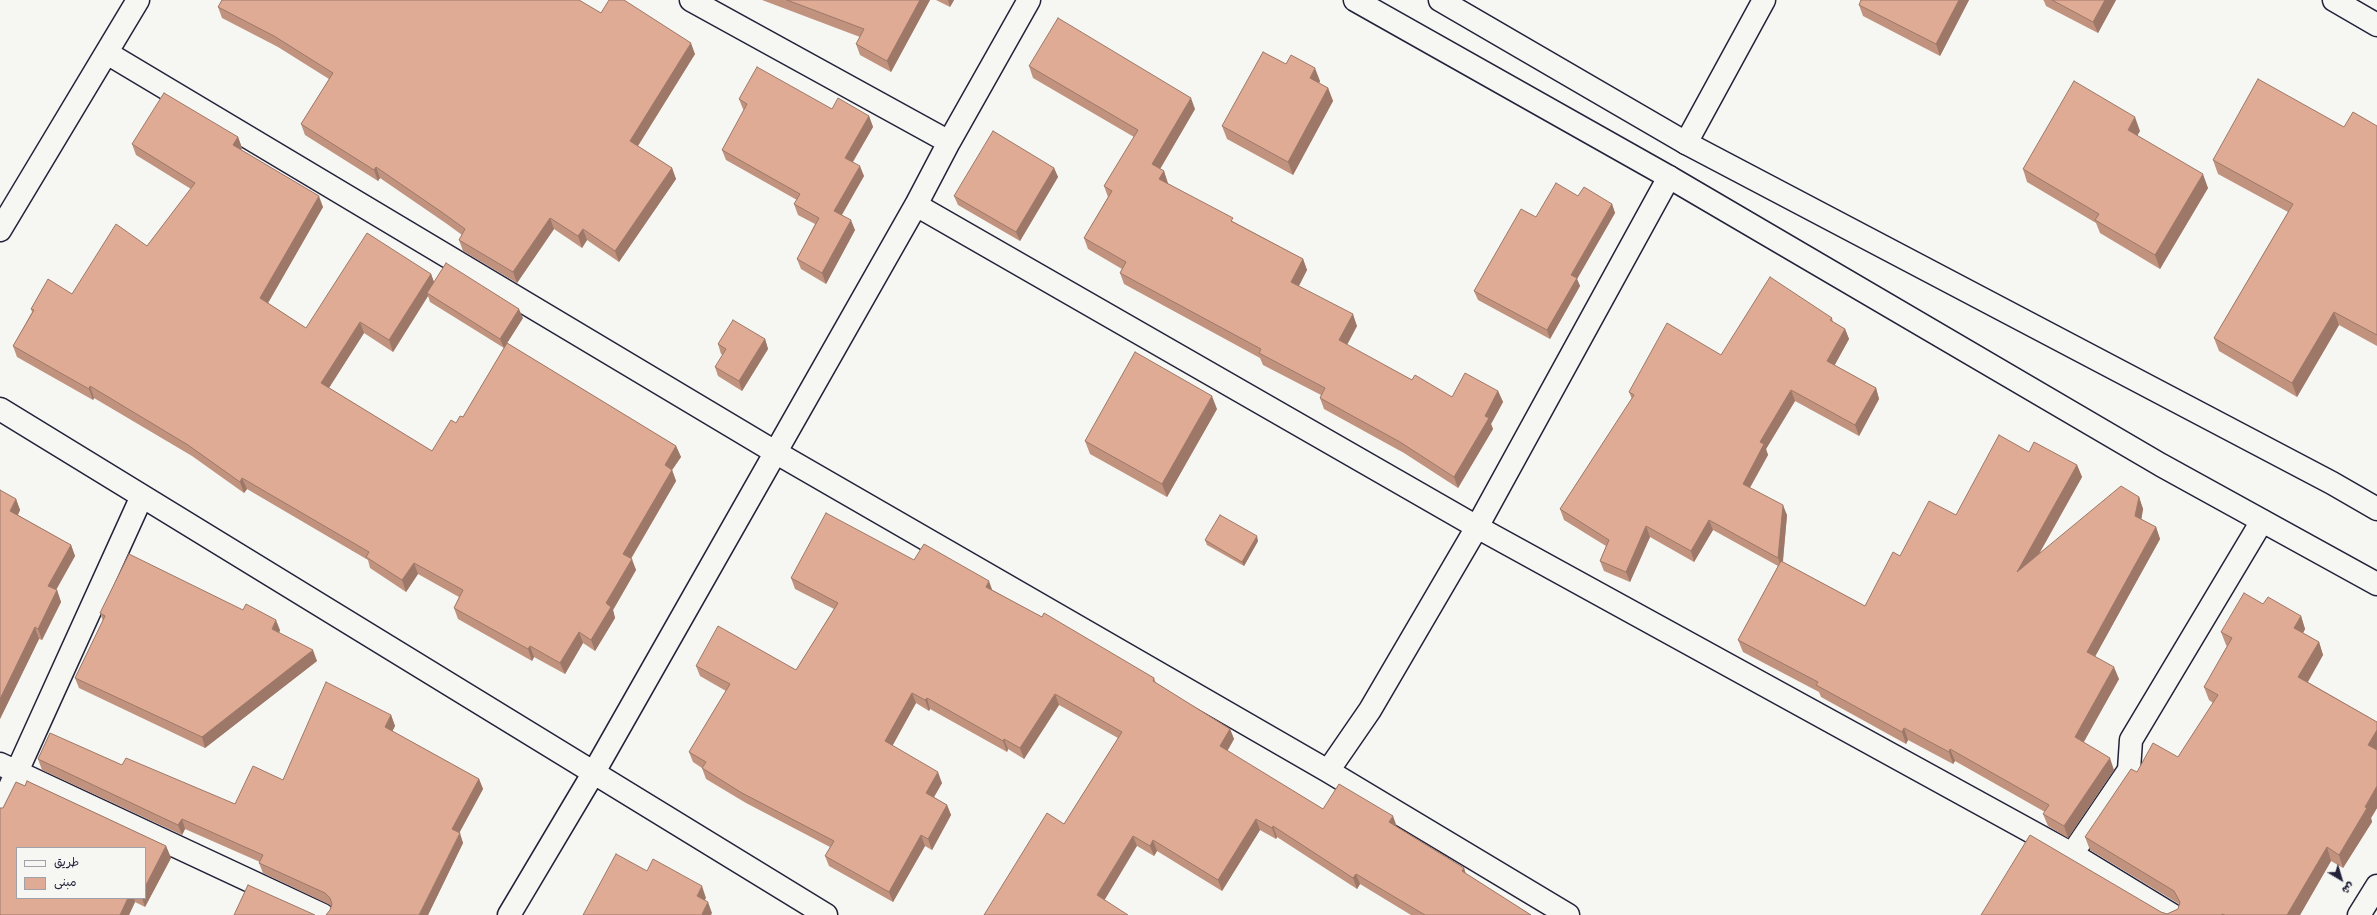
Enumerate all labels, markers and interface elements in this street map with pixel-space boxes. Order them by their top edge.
legend [16,847,146,899]
text: طريق [54,853,79,869]
north arrow [2321,859,2361,899]
text: مبنى [54,873,77,889]
text: ش [2339,879,2358,898]

